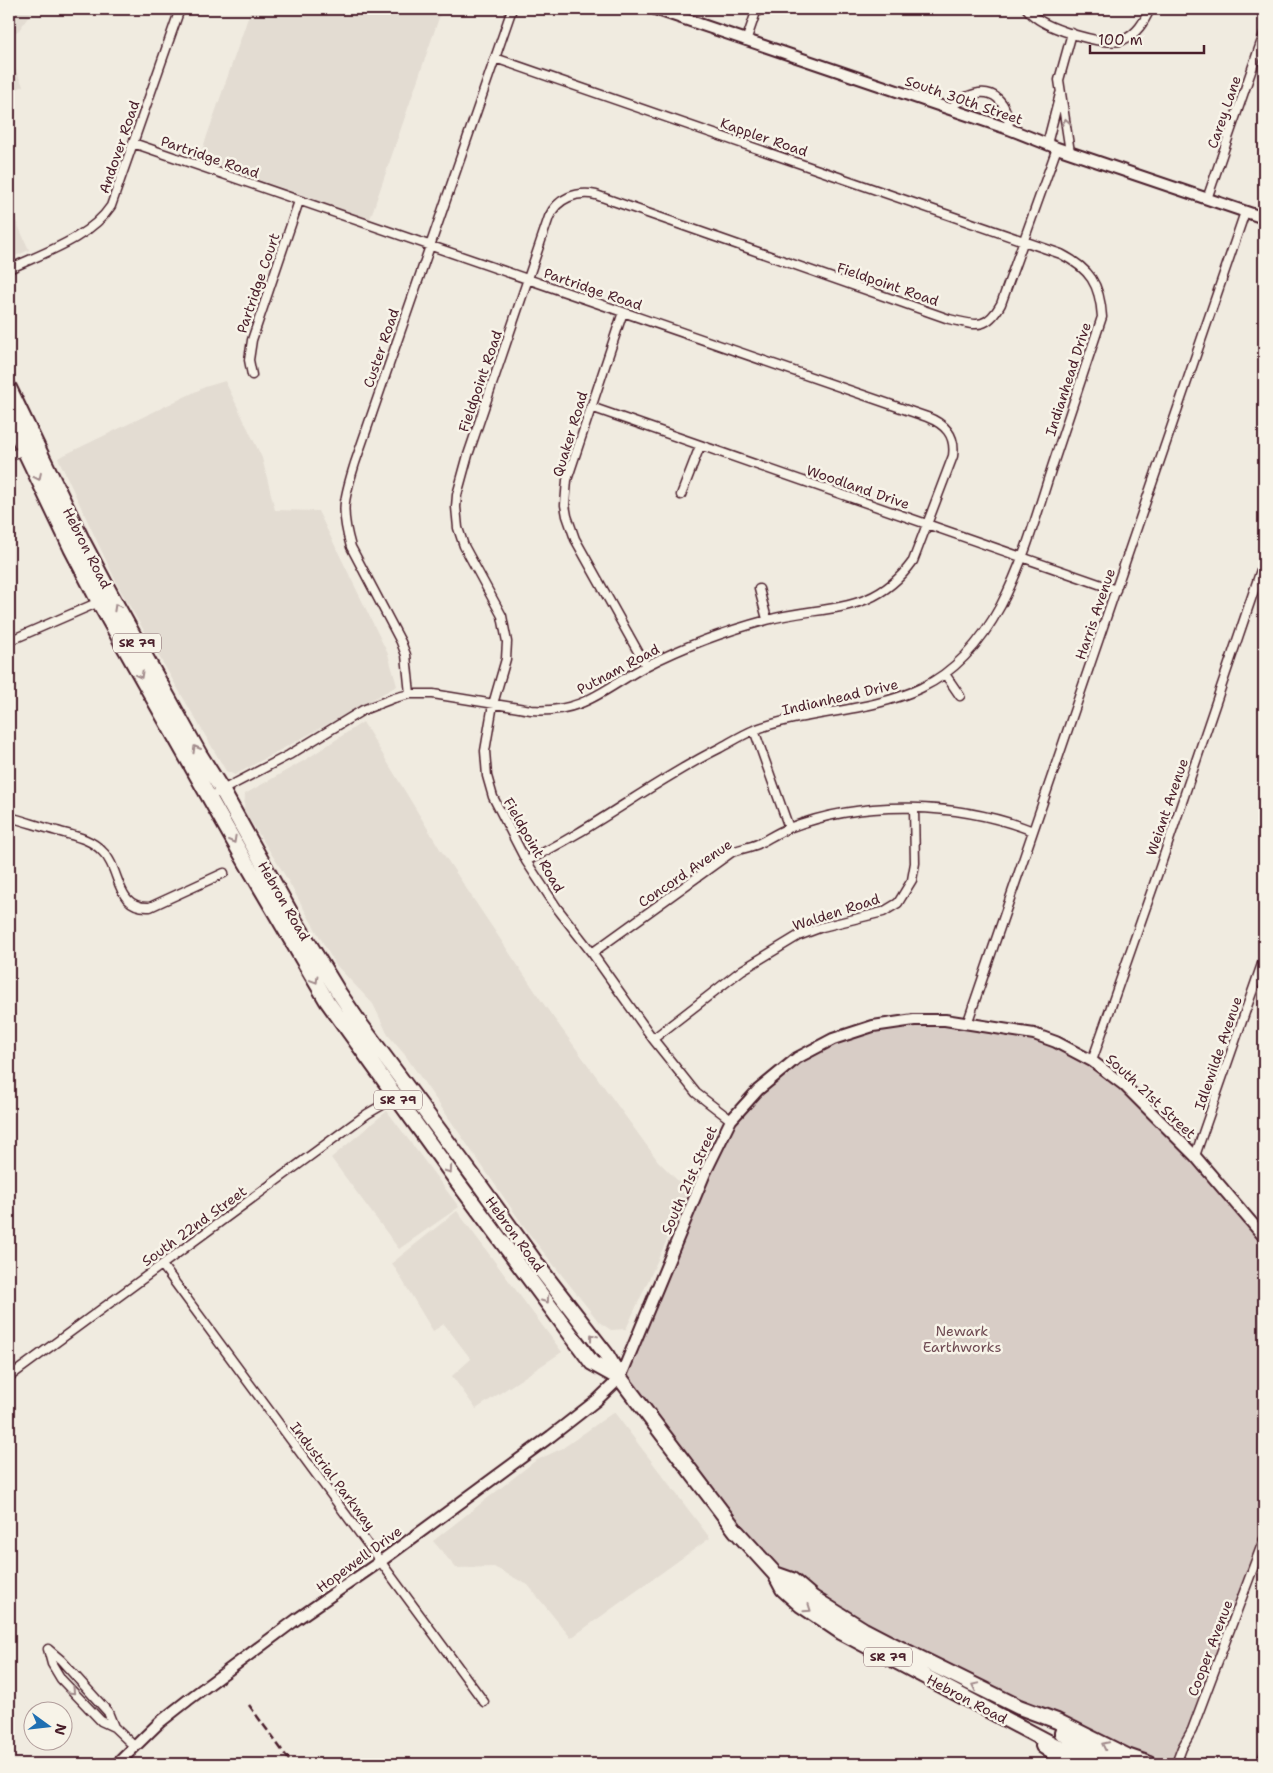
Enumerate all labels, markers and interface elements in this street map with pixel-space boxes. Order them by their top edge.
scale bar [1090,22,1204,54]
text: 100 m [1098,30,1143,50]
street label: South 30th Street [903,71,1025,129]
street label: Carey Lane [1203,73,1245,151]
street label: Andover Road [95,98,143,196]
street label: Kappler Road [718,114,810,160]
one-way arrow [1061,118,1072,126]
street label: Partridge Road [158,132,262,182]
street label: Partridge Court [232,230,284,336]
street label: Fieldpoint Road [835,258,941,310]
street label: Partridge Road [541,264,645,314]
street label: Custer Road [359,306,403,390]
street label: Indianhead Drive [1041,320,1095,438]
street label: Fieldpoint Road [454,328,506,434]
street label: Quaker Road [548,389,592,479]
street label: Woodland Drive [804,461,912,513]
one-way arrow [32,472,42,481]
street label: Hebron Road [59,504,115,592]
street label: Harris Avenue [1071,566,1119,662]
one-way arrow [113,603,123,612]
road number: SR 79 [113,634,161,652]
street label: Putnam Road [574,640,663,698]
one-way arrow [133,670,143,679]
street label: Indianhead Drive [780,675,900,719]
one-way arrow [192,745,202,754]
street label: Weiant Avenue [1142,756,1192,858]
street label: Fieldpoint Road [500,794,568,896]
one-way arrow [227,834,237,843]
street label: Concord Avenue [635,835,735,911]
street label: Hebron Road [254,858,314,944]
street label: Walden Road [790,889,882,935]
one-way arrow [308,975,318,984]
street label: Idlewilde Avenue [1190,994,1246,1112]
street label: South 21st Street [1102,1050,1200,1142]
road number: SR 79 [374,1090,422,1110]
street label: South 21st Street [657,1123,721,1237]
one-way arrow [443,1164,452,1173]
street label: South 22nd Street [138,1182,250,1270]
street label: Hebron Road [482,1193,548,1275]
one-way arrow [540,1294,549,1304]
park label: Newark Earthworks [923,1322,1001,1356]
one-way arrow [590,1333,599,1343]
street label: Industrial Parkway [286,1418,380,1534]
street label: Hopewell Drive [313,1522,405,1596]
street label: Cooper Avenue [1183,1597,1237,1699]
one-way arrow [802,1603,812,1612]
road number: SR 79 [864,1648,912,1666]
street label: Hebron Road [924,1670,1011,1728]
one-way arrow [971,1681,980,1692]
one-way arrow [66,1685,75,1694]
north arrow [22,1700,72,1750]
text: N [50,1722,71,1737]
one-way arrow [1101,1741,1110,1751]

